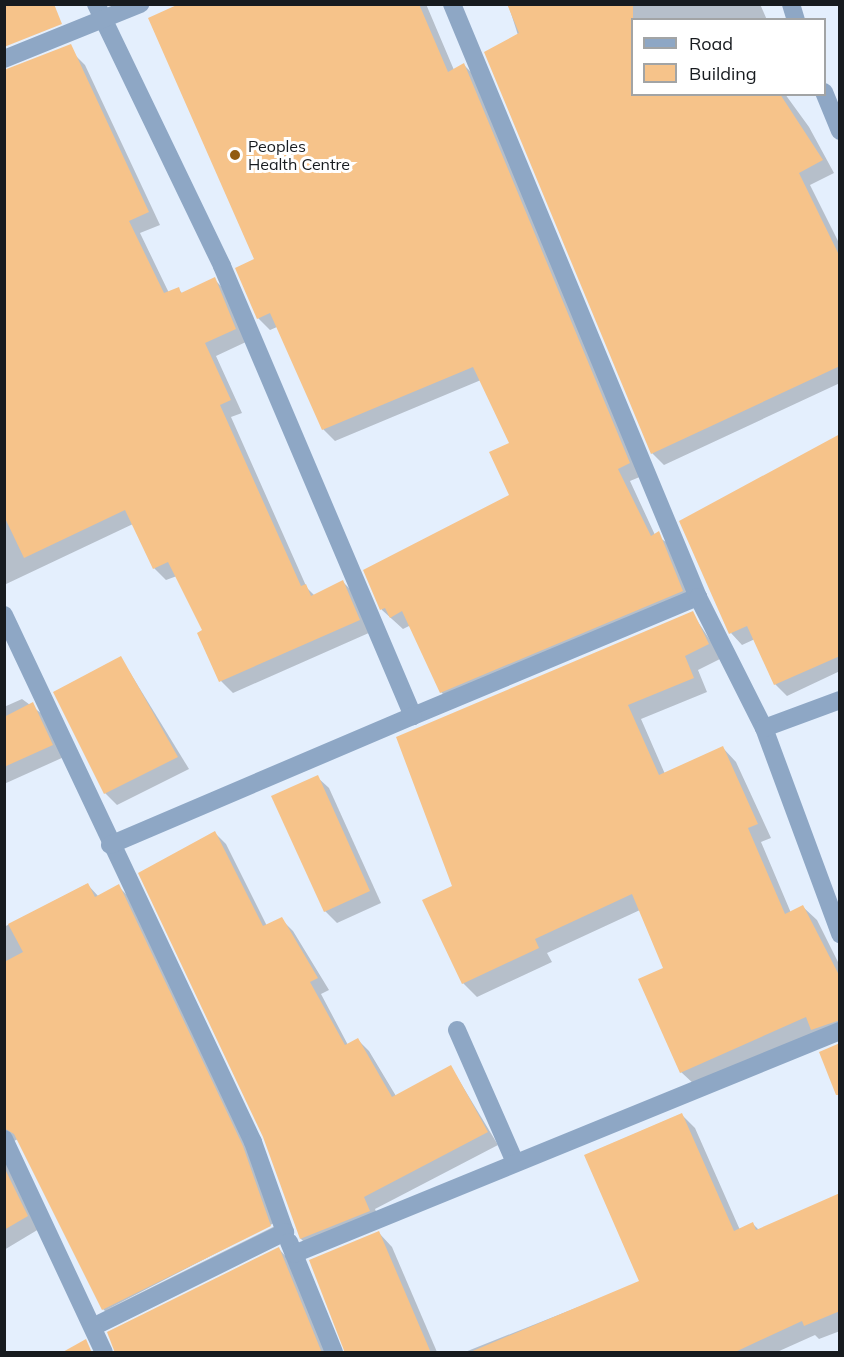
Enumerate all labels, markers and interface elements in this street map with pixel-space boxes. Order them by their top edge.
legend [631,18,826,96]
text: Road [689,32,733,55]
text: Building [689,62,757,85]
place label: Peoples Health Centre [248,136,350,174]
marker: Peoples Health Centre [226,146,244,164]

